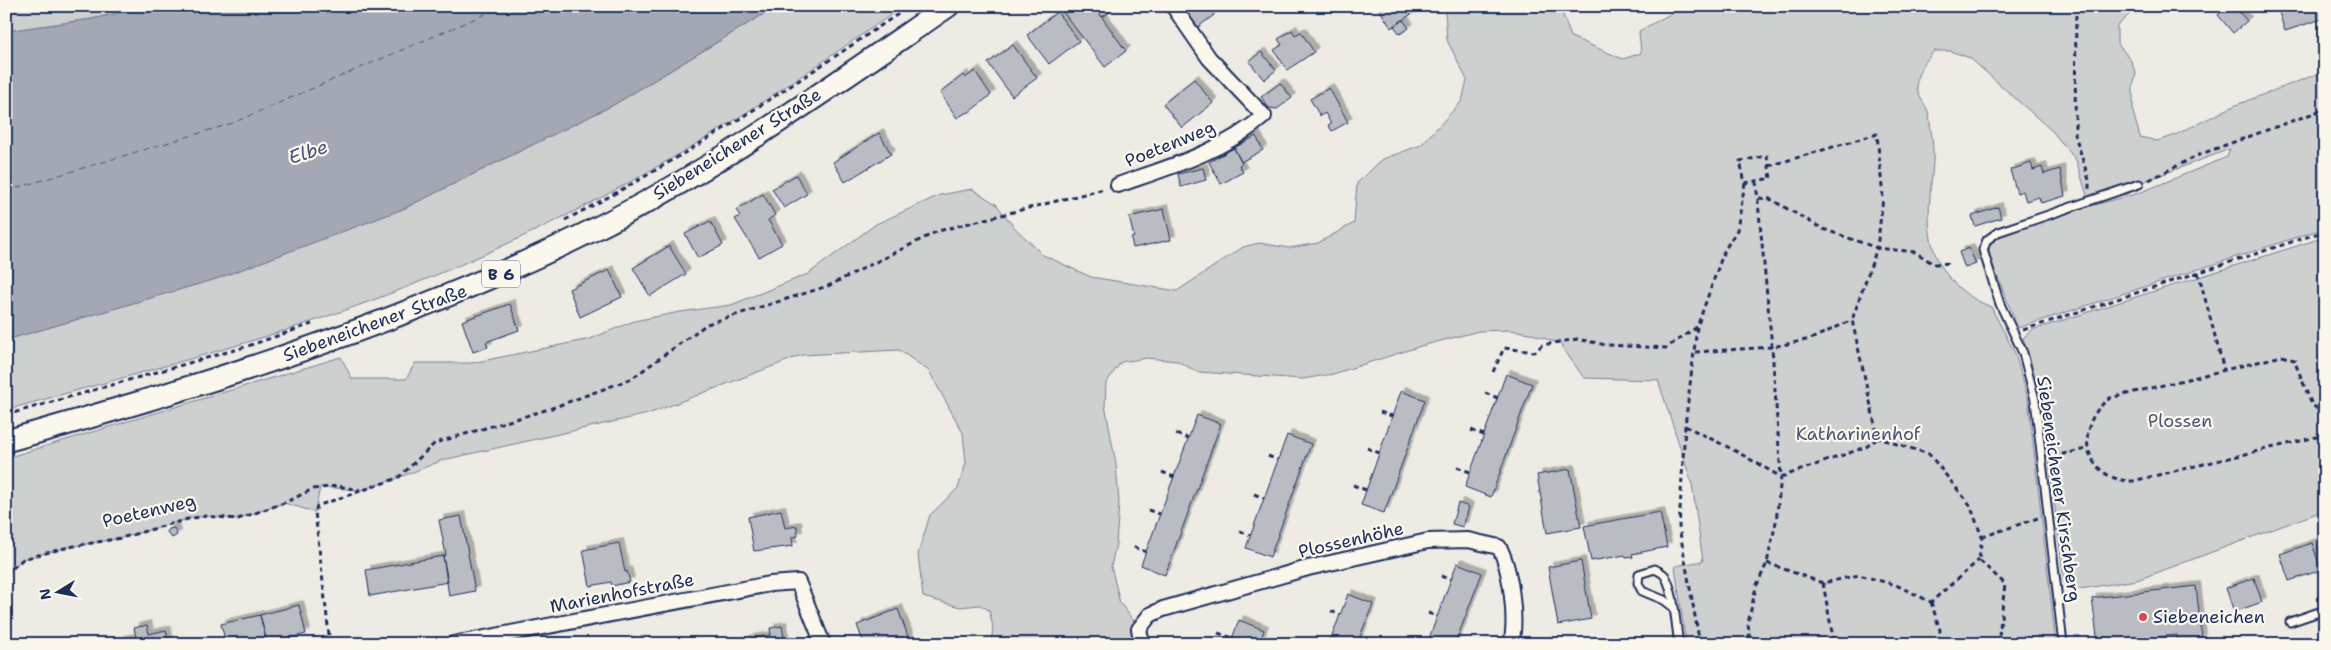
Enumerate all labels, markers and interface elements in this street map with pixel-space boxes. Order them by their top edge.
street label: Siebeneichener Straße [648,82,826,206]
street label: Poetenweg [1121,115,1219,173]
water label: Elbe [285,134,331,170]
road number: B 6 [482,260,520,288]
street label: Siebeneichener Straße [280,278,470,368]
street label: Siebeneichener Kirschberg [2031,375,2087,603]
park label: Plossen [2148,409,2212,433]
park label: Katharinenhof [1796,422,1921,446]
street label: Poetenweg [100,489,198,533]
street label: Plossenhöhe [1296,516,1406,564]
street label: Marienhofstraße [548,567,696,619]
north arrow [32,568,82,618]
text: N [35,587,55,601]
place label: Siebeneichen [2153,605,2265,629]
marker: Siebeneichen [2137,611,2149,623]

